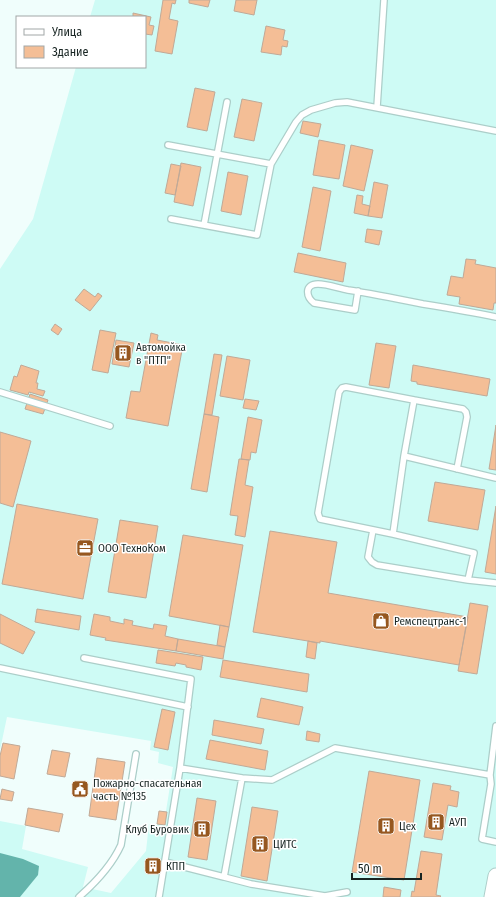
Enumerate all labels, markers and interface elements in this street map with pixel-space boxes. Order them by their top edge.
legend [16,16,146,68]
text: Улица [51,25,82,39]
text: Здание [52,45,88,59]
place label: Автомойка в "ПТП" [136,341,186,367]
building icon: Автомойка в "ПТП" [113,343,133,363]
office icon: ООО ТехноКом [75,538,95,558]
place label: ООО ТехноКом [98,542,166,555]
shop icon: Ремспецтранс-1 [371,611,391,631]
place label: Ремспецтранс-1 [394,615,467,628]
place label: Пожарно-спасательная часть №135 [93,777,202,803]
public building icon: Пожарно-спасательная часть №135 [70,779,90,799]
building icon: АУП [426,812,446,832]
building icon: Цех [376,816,396,836]
place label: АУП [449,816,467,829]
building icon: Клуб Буровик [192,819,212,839]
place label: Цех [399,820,416,833]
place label: Клуб Буровик [125,823,190,836]
building icon: ЦИТС [250,834,270,854]
place label: ЦИТС [273,838,297,851]
scale bar [352,855,421,881]
building icon: КПП [143,856,163,876]
place label: КПП [166,860,185,873]
text: 50 m [358,862,382,876]

